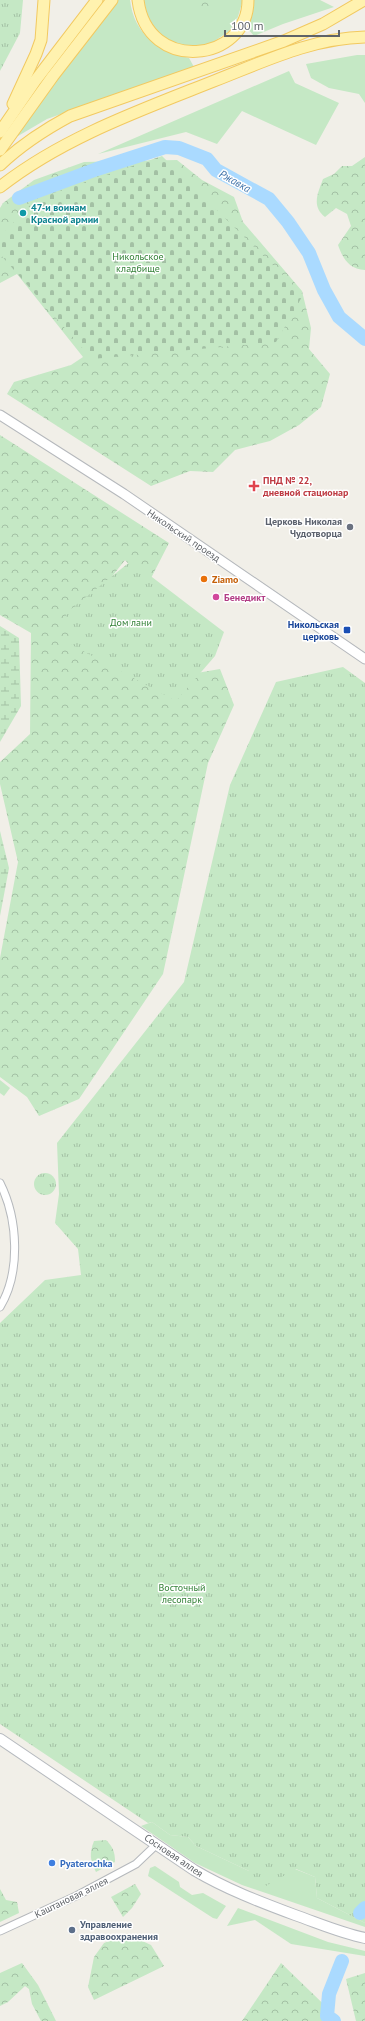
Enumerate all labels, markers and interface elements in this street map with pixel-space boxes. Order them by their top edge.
scale bar [225,12,339,38]
text: 100 m [231,18,264,33]
water label: Ржавка [217,167,254,196]
place label: 47-и воинам Красной армии [31,201,99,226]
marker: 47-и воинам Красной армии [18,208,28,218]
park label: Никольское кладбище [112,250,164,275]
place label: ПНД № 22, дневной стационар [262,474,349,499]
marker: ПНД № 22, дневной стационар [248,480,260,492]
street label: Никольский проезд [145,506,223,565]
place label: Церковь Николая Чудотворца [265,515,342,540]
marker: Церковь Николая Чудотворца [345,522,355,532]
place label: Ziamo [212,573,239,586]
marker: Ziamo [199,574,209,584]
place label: Бенедикт [224,591,266,604]
marker: Бенедикт [211,592,221,602]
park label: Дом лани [110,616,152,629]
place label: Никольская церковь [288,618,339,643]
marker: Никольская церковь [342,625,352,635]
park label: Восточный лесопарк [158,1581,206,1606]
street label: Сосновая аллея [142,1831,206,1880]
place label: Pyaterochka [60,1857,113,1870]
marker: Pyaterochka [47,1858,57,1868]
street label: Каштановая аллея [32,1874,110,1921]
place label: Управление здравоохранения [79,1918,158,1943]
marker: Управление здравоохранения [67,1925,77,1935]

